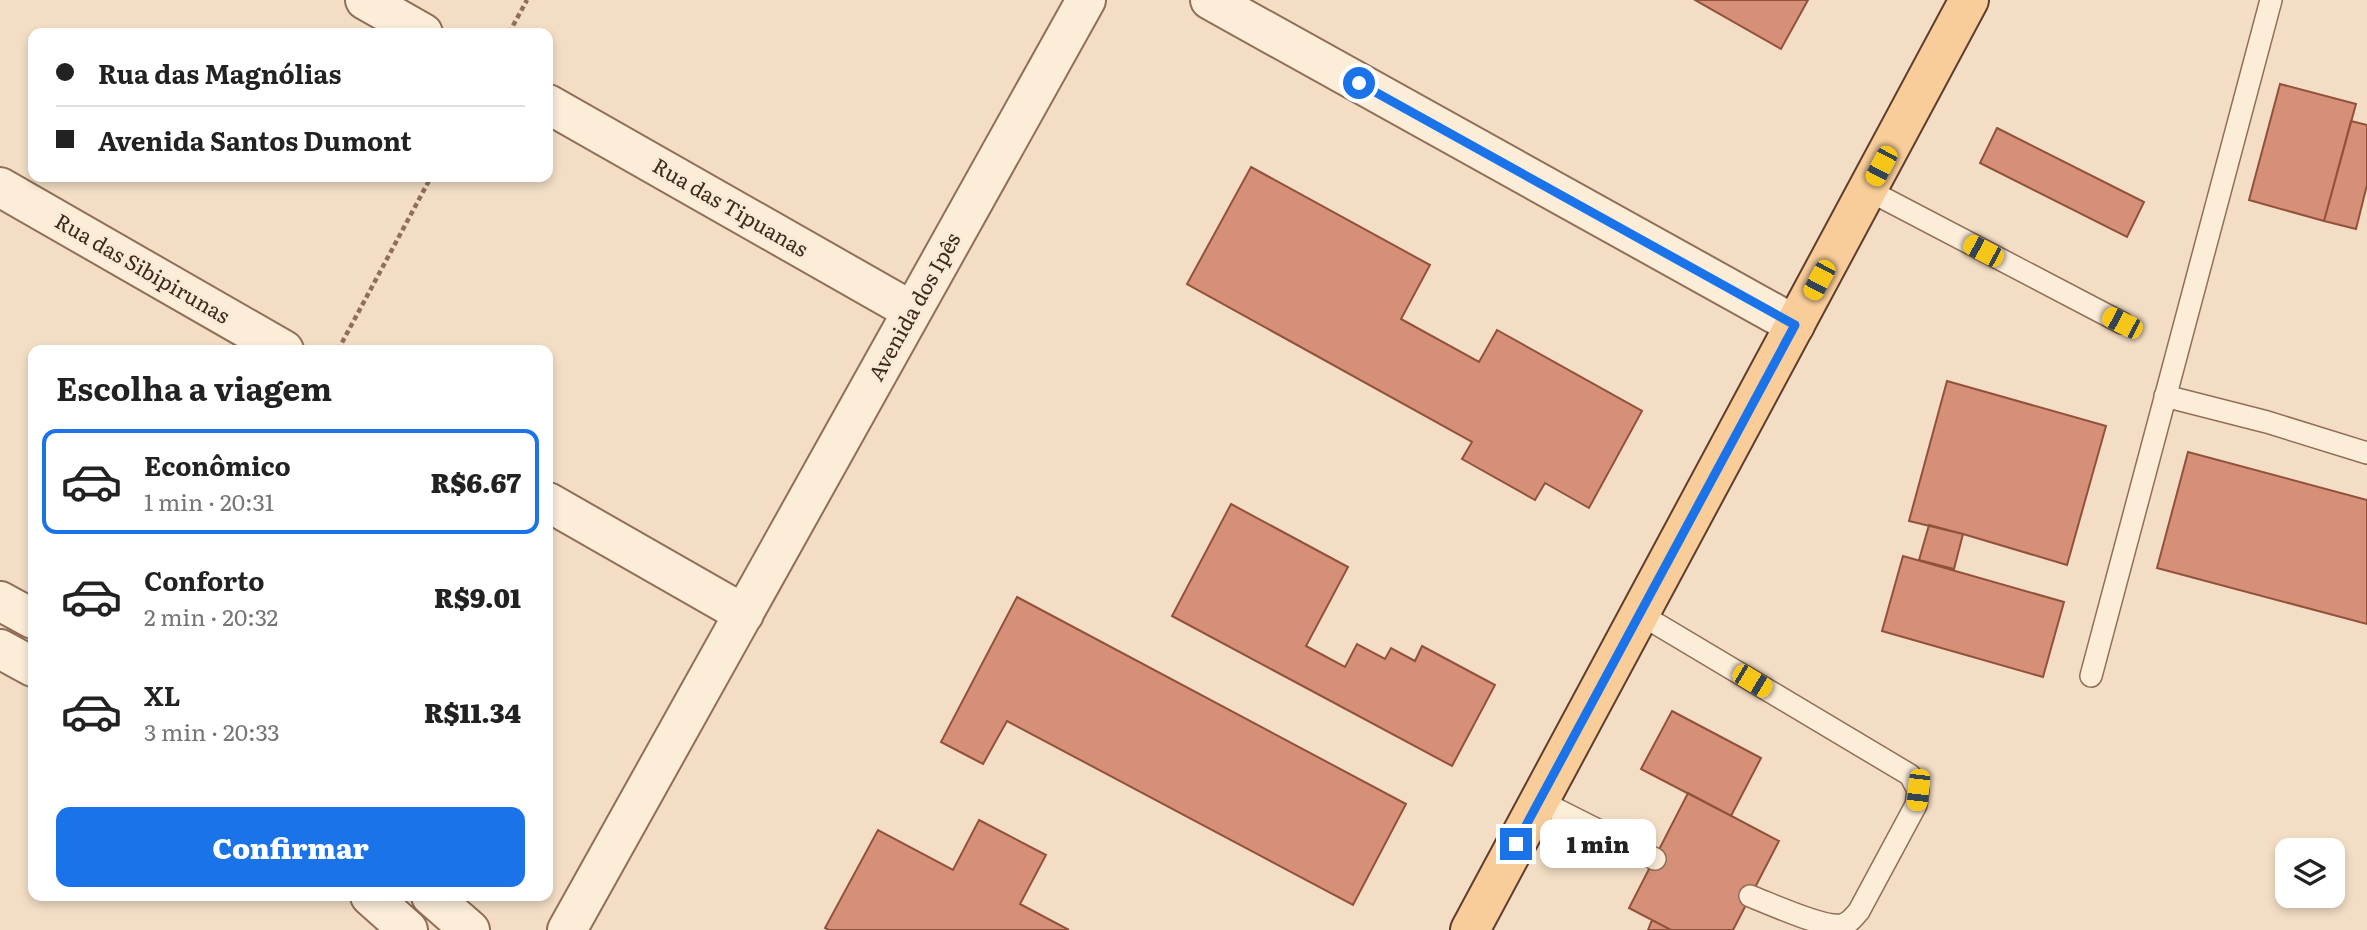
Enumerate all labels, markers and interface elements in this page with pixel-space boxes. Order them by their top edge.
text: Rua das Magnólias [98,53,341,92]
route start [1343,67,1375,99]
text: Avenida Santos Dumont [98,120,412,159]
car [1862,143,1901,189]
street label: Rua das Tipuanas [648,149,815,263]
street label: Rua das Sibipirunas [50,204,236,330]
street label: Avenida dos Ipês [859,226,966,386]
car [1960,232,2007,270]
car [1800,257,1839,303]
car [2099,304,2146,342]
text: Escolha a viagem [56,363,332,411]
text: Econômico [144,445,291,484]
icon: car [60,450,123,513]
text: R$6.67 [431,462,521,501]
text: 1 min · 20:31 [144,484,274,518]
text: Conforto [144,560,264,599]
icon: car [60,565,123,628]
text: R$9.01 [434,577,521,616]
text: 2 min · 20:32 [144,599,278,633]
car [1729,661,1776,701]
text: XL [144,675,181,714]
icon: car [60,680,123,743]
text: R$11.34 [424,692,521,731]
text: 3 min · 20:33 [144,714,280,748]
car [1906,768,1931,812]
button: Confirmar [56,807,525,887]
callout: 1 min [1540,820,1656,868]
text: 1 min [1567,826,1629,860]
route end [1500,828,1532,860]
map controls [2275,838,2345,908]
button: layers [2275,838,2345,908]

